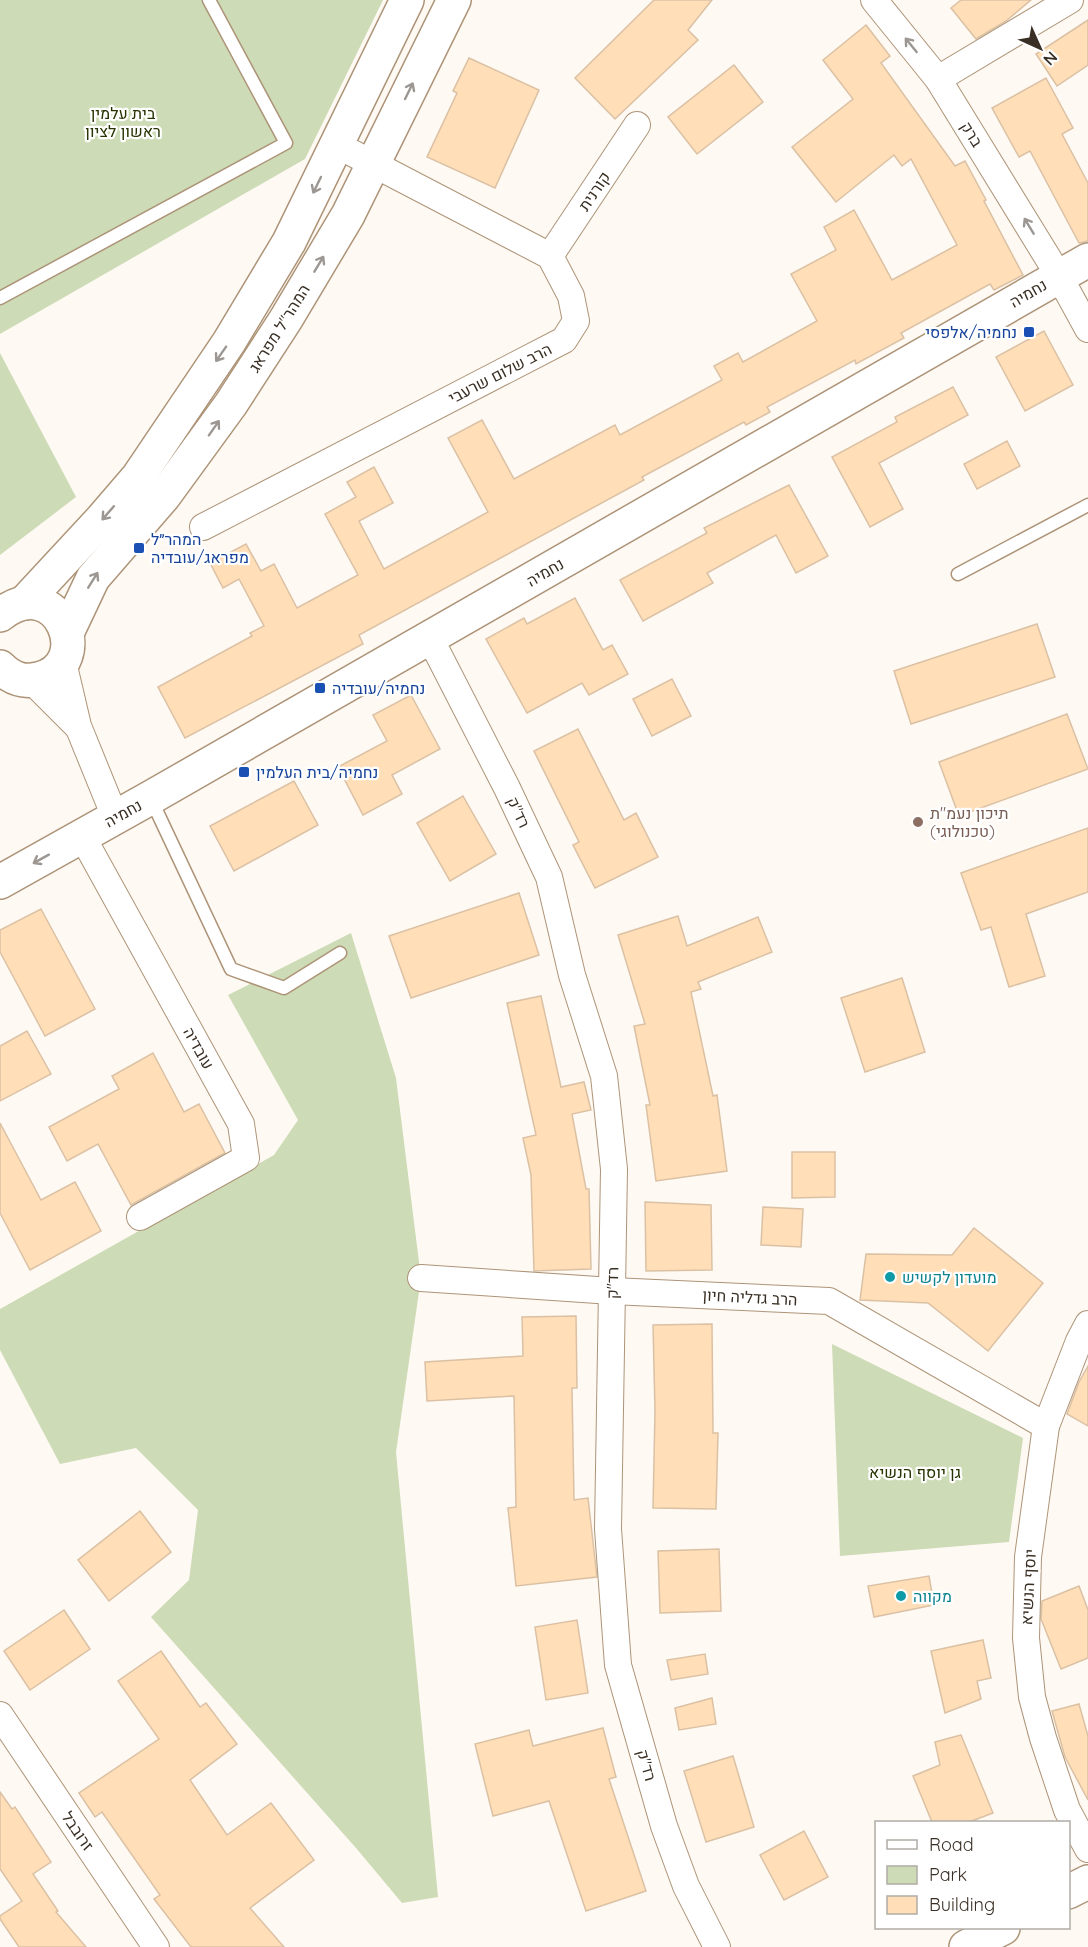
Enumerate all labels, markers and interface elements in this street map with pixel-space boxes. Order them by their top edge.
north arrow [1010,18,1070,78]
one-way arrow [904,37,917,53]
text: N [1039,47,1062,70]
one-way arrow [404,82,416,100]
park label: בית עלמין ראשון לציון [85,103,161,141]
street label: ברק [957,118,988,151]
street label: קורנית [574,168,614,214]
one-way arrow [311,175,322,193]
one-way arrow [1022,218,1034,235]
one-way arrow [313,256,325,273]
street label: נחמיה [1006,274,1050,312]
street label: המהר"ל מפראג [244,280,314,376]
place label: נחמיה/אלפסי [925,322,1017,342]
marker: נחמיה/אלפסי [1022,325,1036,339]
street label: הרב שלום שרעבי [445,338,555,408]
one-way arrow [215,345,227,362]
one-way arrow [208,420,220,436]
one-way arrow [101,505,115,520]
place label: המהר״ל מפראג/עובדיה [151,529,249,567]
marker: המהר״ל מפראג/עובדיה [132,541,146,555]
street label: נחמיה [523,553,567,591]
one-way arrow [87,572,100,589]
place label: נחמיה/עובדיה [332,678,425,698]
marker: נחמיה/עובדיה [313,681,327,695]
place label: נחמיה/בית העלמין [256,762,378,782]
marker: נחמיה/בית העלמין [237,765,251,779]
street label: רד"ק [503,793,535,831]
street label: נחמיה [101,795,145,831]
place label: תיכון נעמ"ת (טכנולוגי) [930,803,1008,841]
marker: תיכון נעמ"ת (טכנולוגי) [911,815,925,829]
one-way arrow [33,853,50,865]
street label: עובדיה [179,1023,219,1073]
street label: רד"ק [602,1267,622,1299]
place label: מועדון לקשיש [902,1267,997,1287]
marker: מועדון לקשיש [883,1270,897,1284]
street label: הרב גדליה חיון [702,1285,798,1309]
park label: גן יוסף הנשיא [869,1462,961,1482]
street label: יוסף הנשיא [1016,1548,1040,1626]
place label: מקווה [913,1586,952,1606]
marker: מקווה [894,1589,908,1603]
street label: רד"ק [633,1747,661,1783]
street label: זרובבל [58,1807,99,1855]
legend [875,1821,1070,1929]
text: Road [929,1833,974,1856]
text: Park [929,1863,967,1886]
text: Building [929,1893,995,1916]

